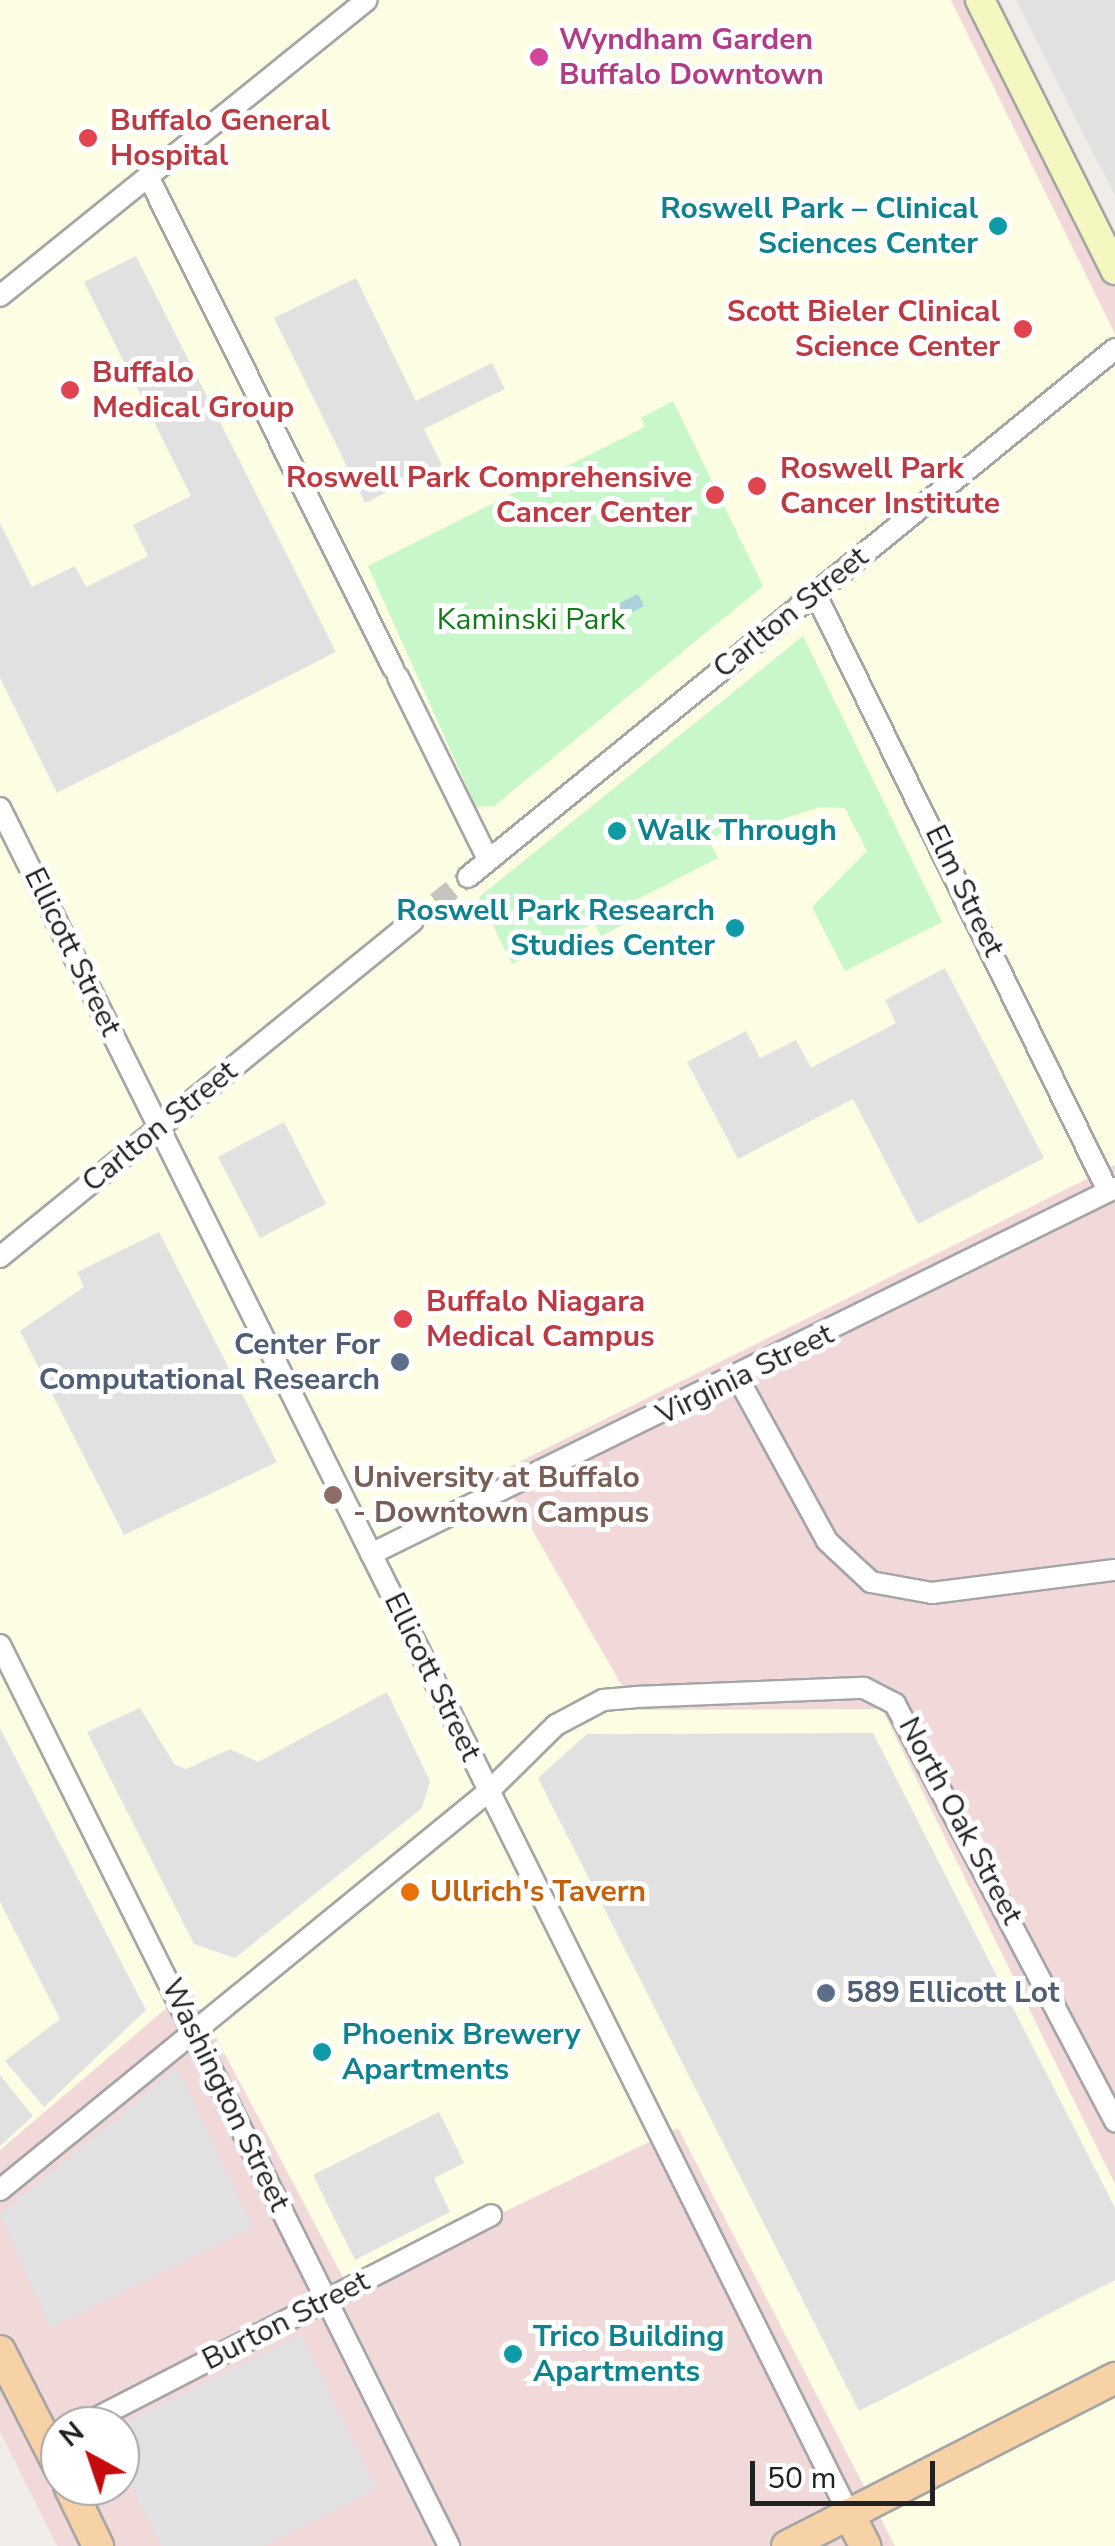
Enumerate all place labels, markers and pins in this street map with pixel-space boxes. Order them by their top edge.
place label: Wyndham Garden Buffalo Downtown [559,22,824,92]
marker: Wyndham Garden Buffalo Downtown [528,46,550,68]
place label: Buffalo General Hospital [110,103,330,174]
marker: Buffalo General Hospital [75,125,101,151]
place label: Roswell Park – Clinical Sciences Center [660,191,978,262]
marker: Roswell Park – Clinical Sciences Center [987,215,1009,237]
place label: Scott Bieler Clinical Science Center [727,294,1000,364]
marker: Scott Bieler Clinical Science Center [1010,316,1036,342]
place label: Buffalo Medical Group [92,355,294,426]
marker: Buffalo Medical Group [57,377,83,403]
place label: Roswell Park Cancer Institute [780,451,1000,522]
place label: Roswell Park Comprehensive Cancer Center [286,460,692,530]
marker: Roswell Park Cancer Institute [744,473,770,499]
marker: Roswell Park Comprehensive Cancer Center [702,482,728,508]
place label: Walk Through [637,813,837,849]
marker: Walk Through [606,820,628,842]
place label: Roswell Park Research Studies Center [396,893,715,964]
marker: Roswell Park Research Studies Center [724,917,746,939]
place label: Buffalo Niagara Medical Campus [426,1284,655,1354]
marker: Buffalo Niagara Medical Campus [390,1306,416,1332]
place label: Center For Computational Research [39,1327,380,1398]
marker: Center For Computational Research [389,1351,411,1373]
place label: University at Buffalo - Downtown Campus [353,1460,649,1530]
marker: University at Buffalo - Downtown Campus [322,1484,344,1506]
place label: Ullrich's Tavern [430,1874,646,1910]
marker: Ullrich's Tavern [399,1881,421,1903]
place label: 589 Ellicott Lot [846,1975,1059,2011]
marker: 589 Ellicott Lot [815,1982,837,2004]
place label: Phoenix Brewery Apartments [342,2017,580,2088]
marker: Phoenix Brewery Apartments [311,2041,333,2063]
place label: Trico Building Apartments [533,2319,724,2390]
marker: Trico Building Apartments [502,2343,524,2365]

